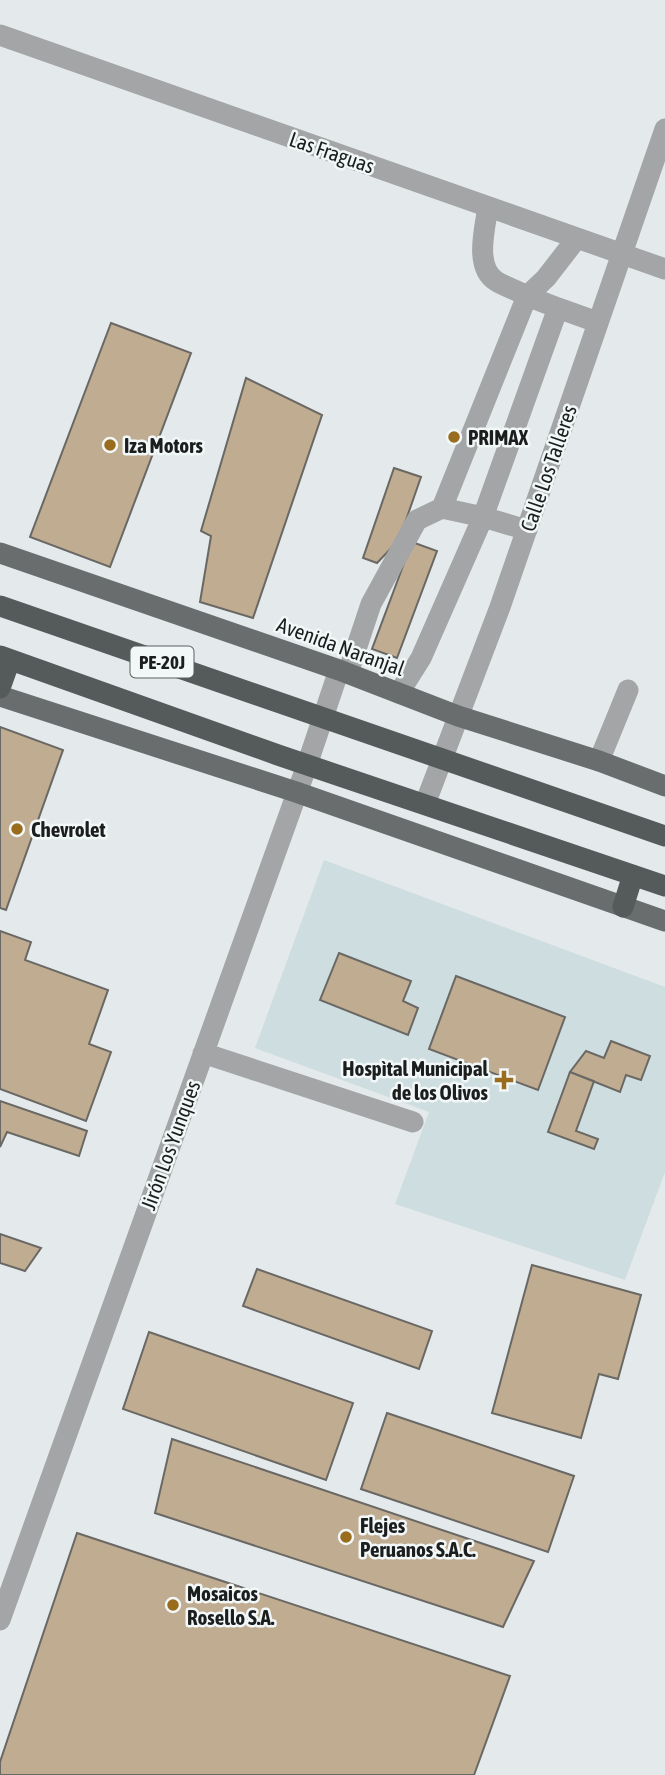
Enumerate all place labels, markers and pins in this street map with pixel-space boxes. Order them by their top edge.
place label: PRIMAX [468,425,529,449]
marker: PRIMAX [446,429,462,445]
place label: Iza Motors [124,433,203,457]
marker: Iza Motors [102,437,118,453]
place label: Chevrolet [31,817,106,841]
marker: Chevrolet [9,821,25,837]
place label: Hospìtal Municipal de los Olivos [342,1056,489,1104]
marker: Hospìtal Municipal de los Olivos [494,1070,514,1090]
place label: Flejes Peruanos S.A.C. [360,1513,476,1561]
marker: Flejes Peruanos S.A.C. [338,1529,354,1545]
place label: Mosaicos Rosello S.A. [187,1581,275,1629]
marker: Mosaicos Rosello S.A. [165,1597,181,1613]

